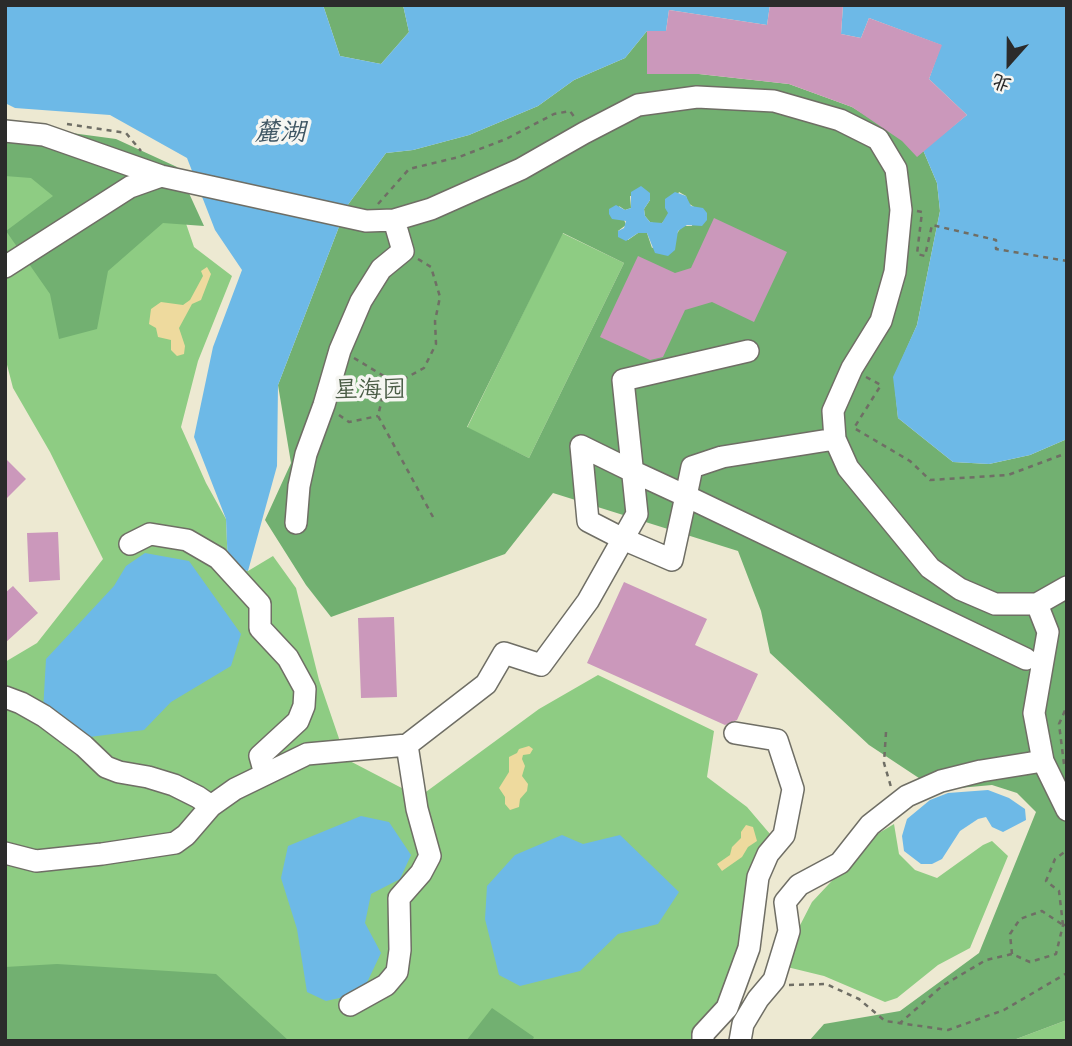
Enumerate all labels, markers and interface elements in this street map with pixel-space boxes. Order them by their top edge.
north arrow [974,28,1044,98]
text: 北 [988,68,1015,98]
water label: 麓湖 [254,117,306,149]
park label: 星海园 [334,377,406,405]

